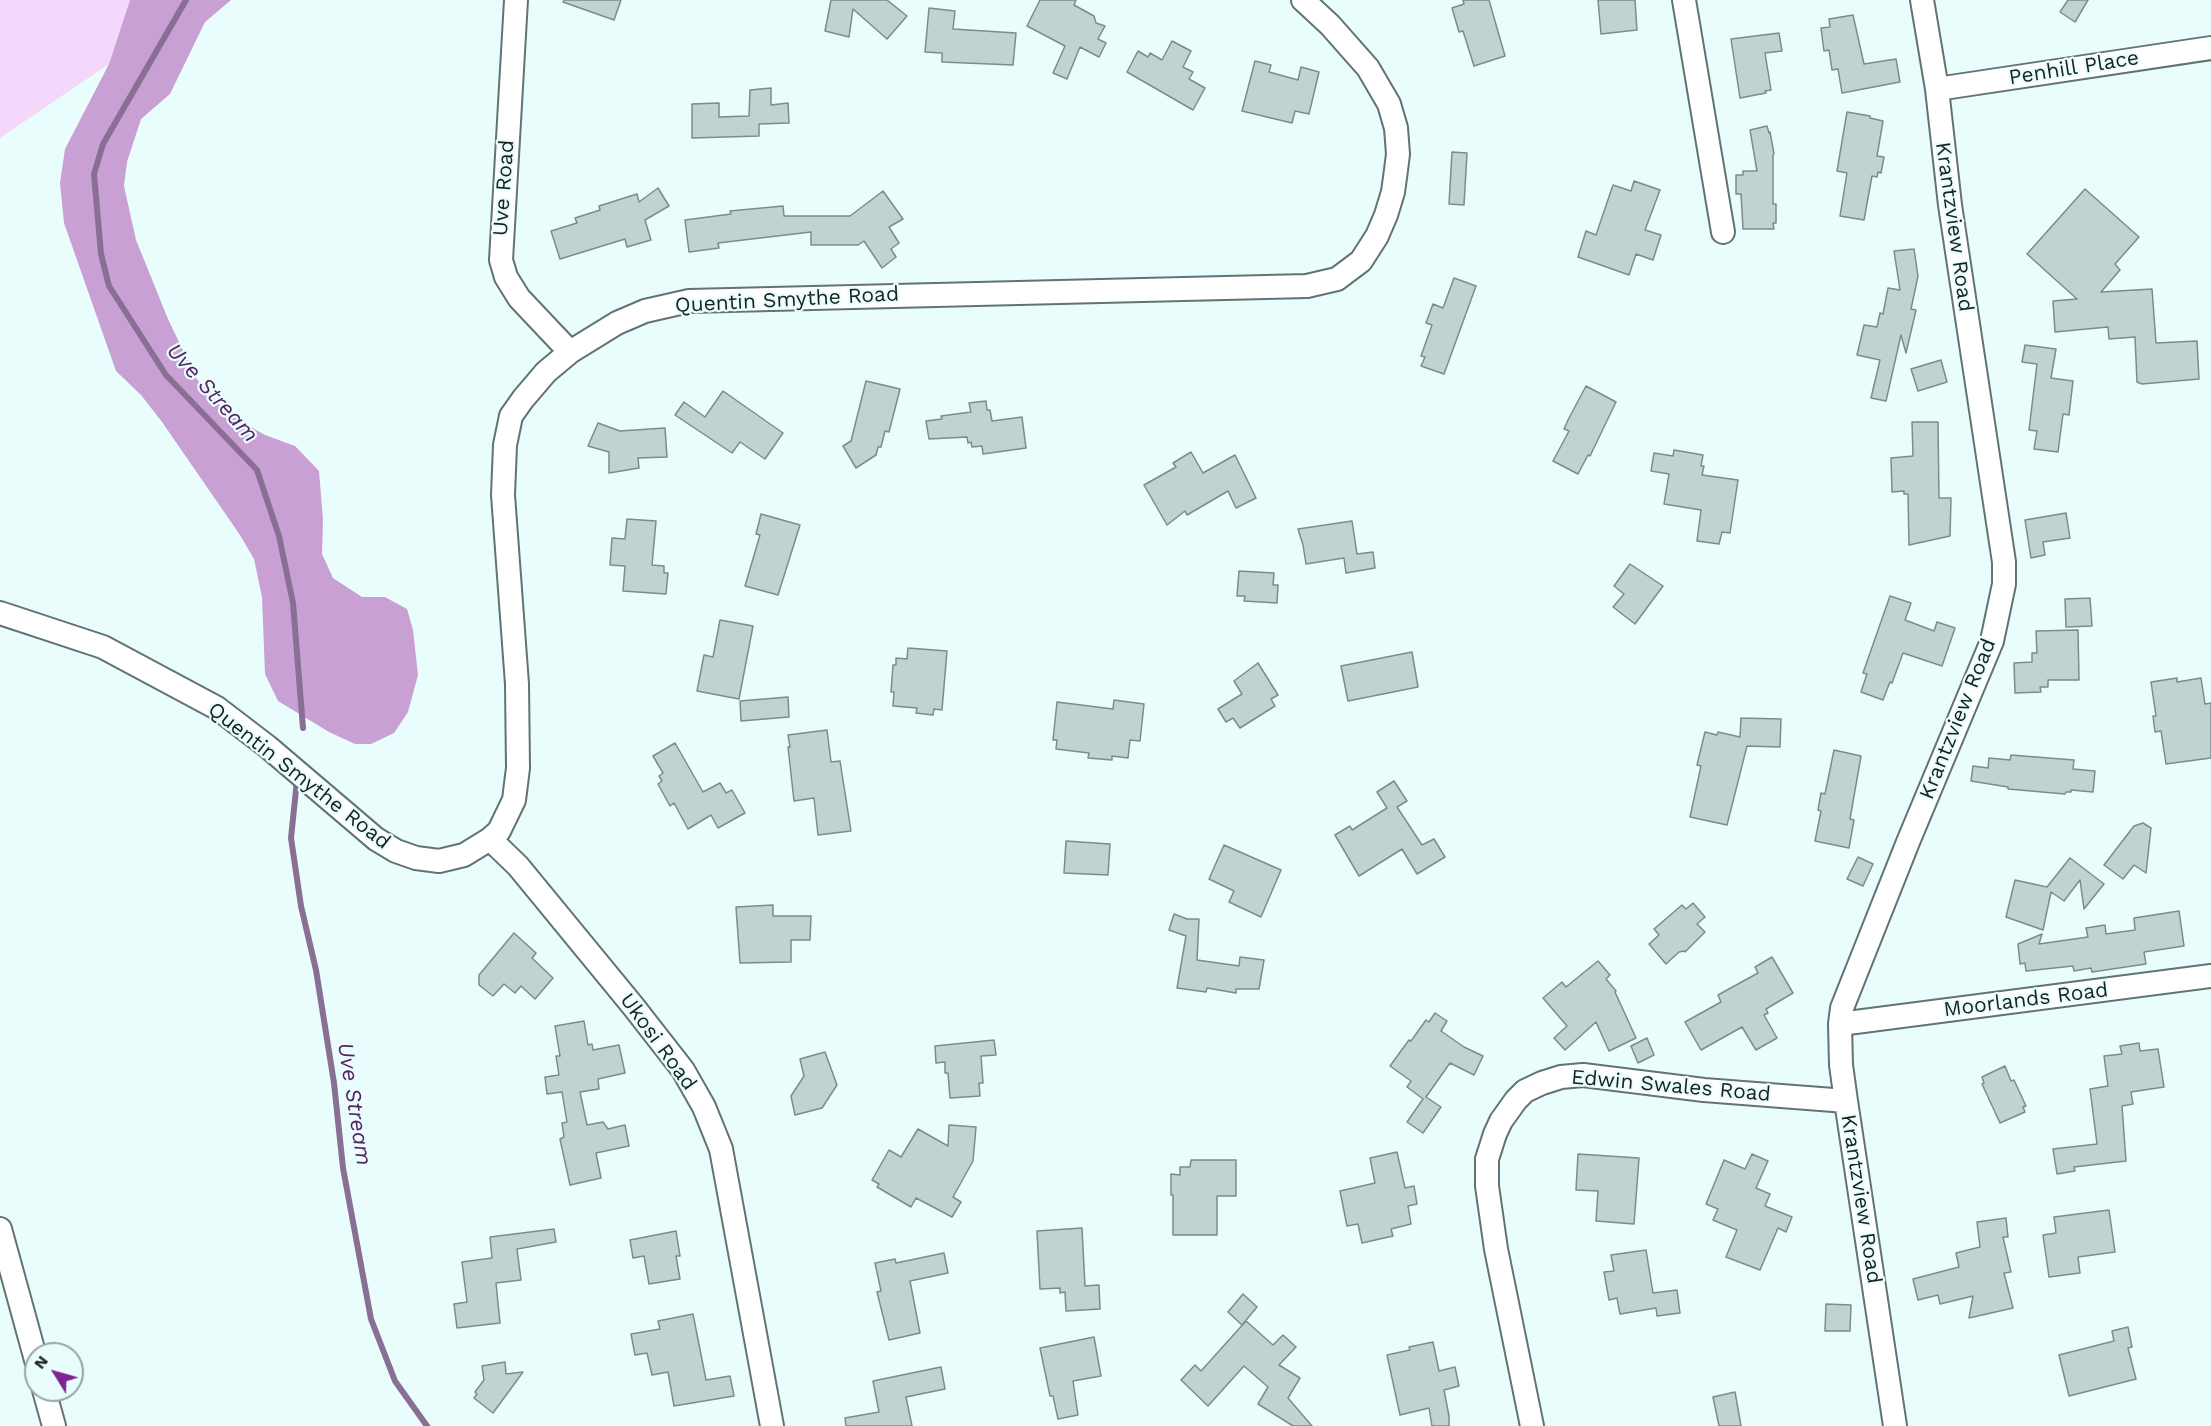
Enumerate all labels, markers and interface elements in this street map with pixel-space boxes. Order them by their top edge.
street label: Penhill Place [2007,45,2141,91]
street label: Uve Road [488,139,520,237]
street label: Krantzview Road [1930,141,1978,313]
street label: Quentin Smythe Road [674,282,900,318]
water label: Uve Stream [161,338,263,448]
street label: Krantzview Road [1914,635,2002,803]
street label: Quentin Smythe Road [203,697,395,855]
street label: Moorlands Road [1942,977,2110,1023]
street label: Ukosi Road [614,988,702,1096]
water label: Uve Stream [331,1041,377,1167]
street label: Edwin Swales Road [1570,1065,1772,1107]
street label: Krantzview Road [1835,1113,1887,1285]
north arrow [24,1342,84,1402]
text: N [30,1352,52,1373]

